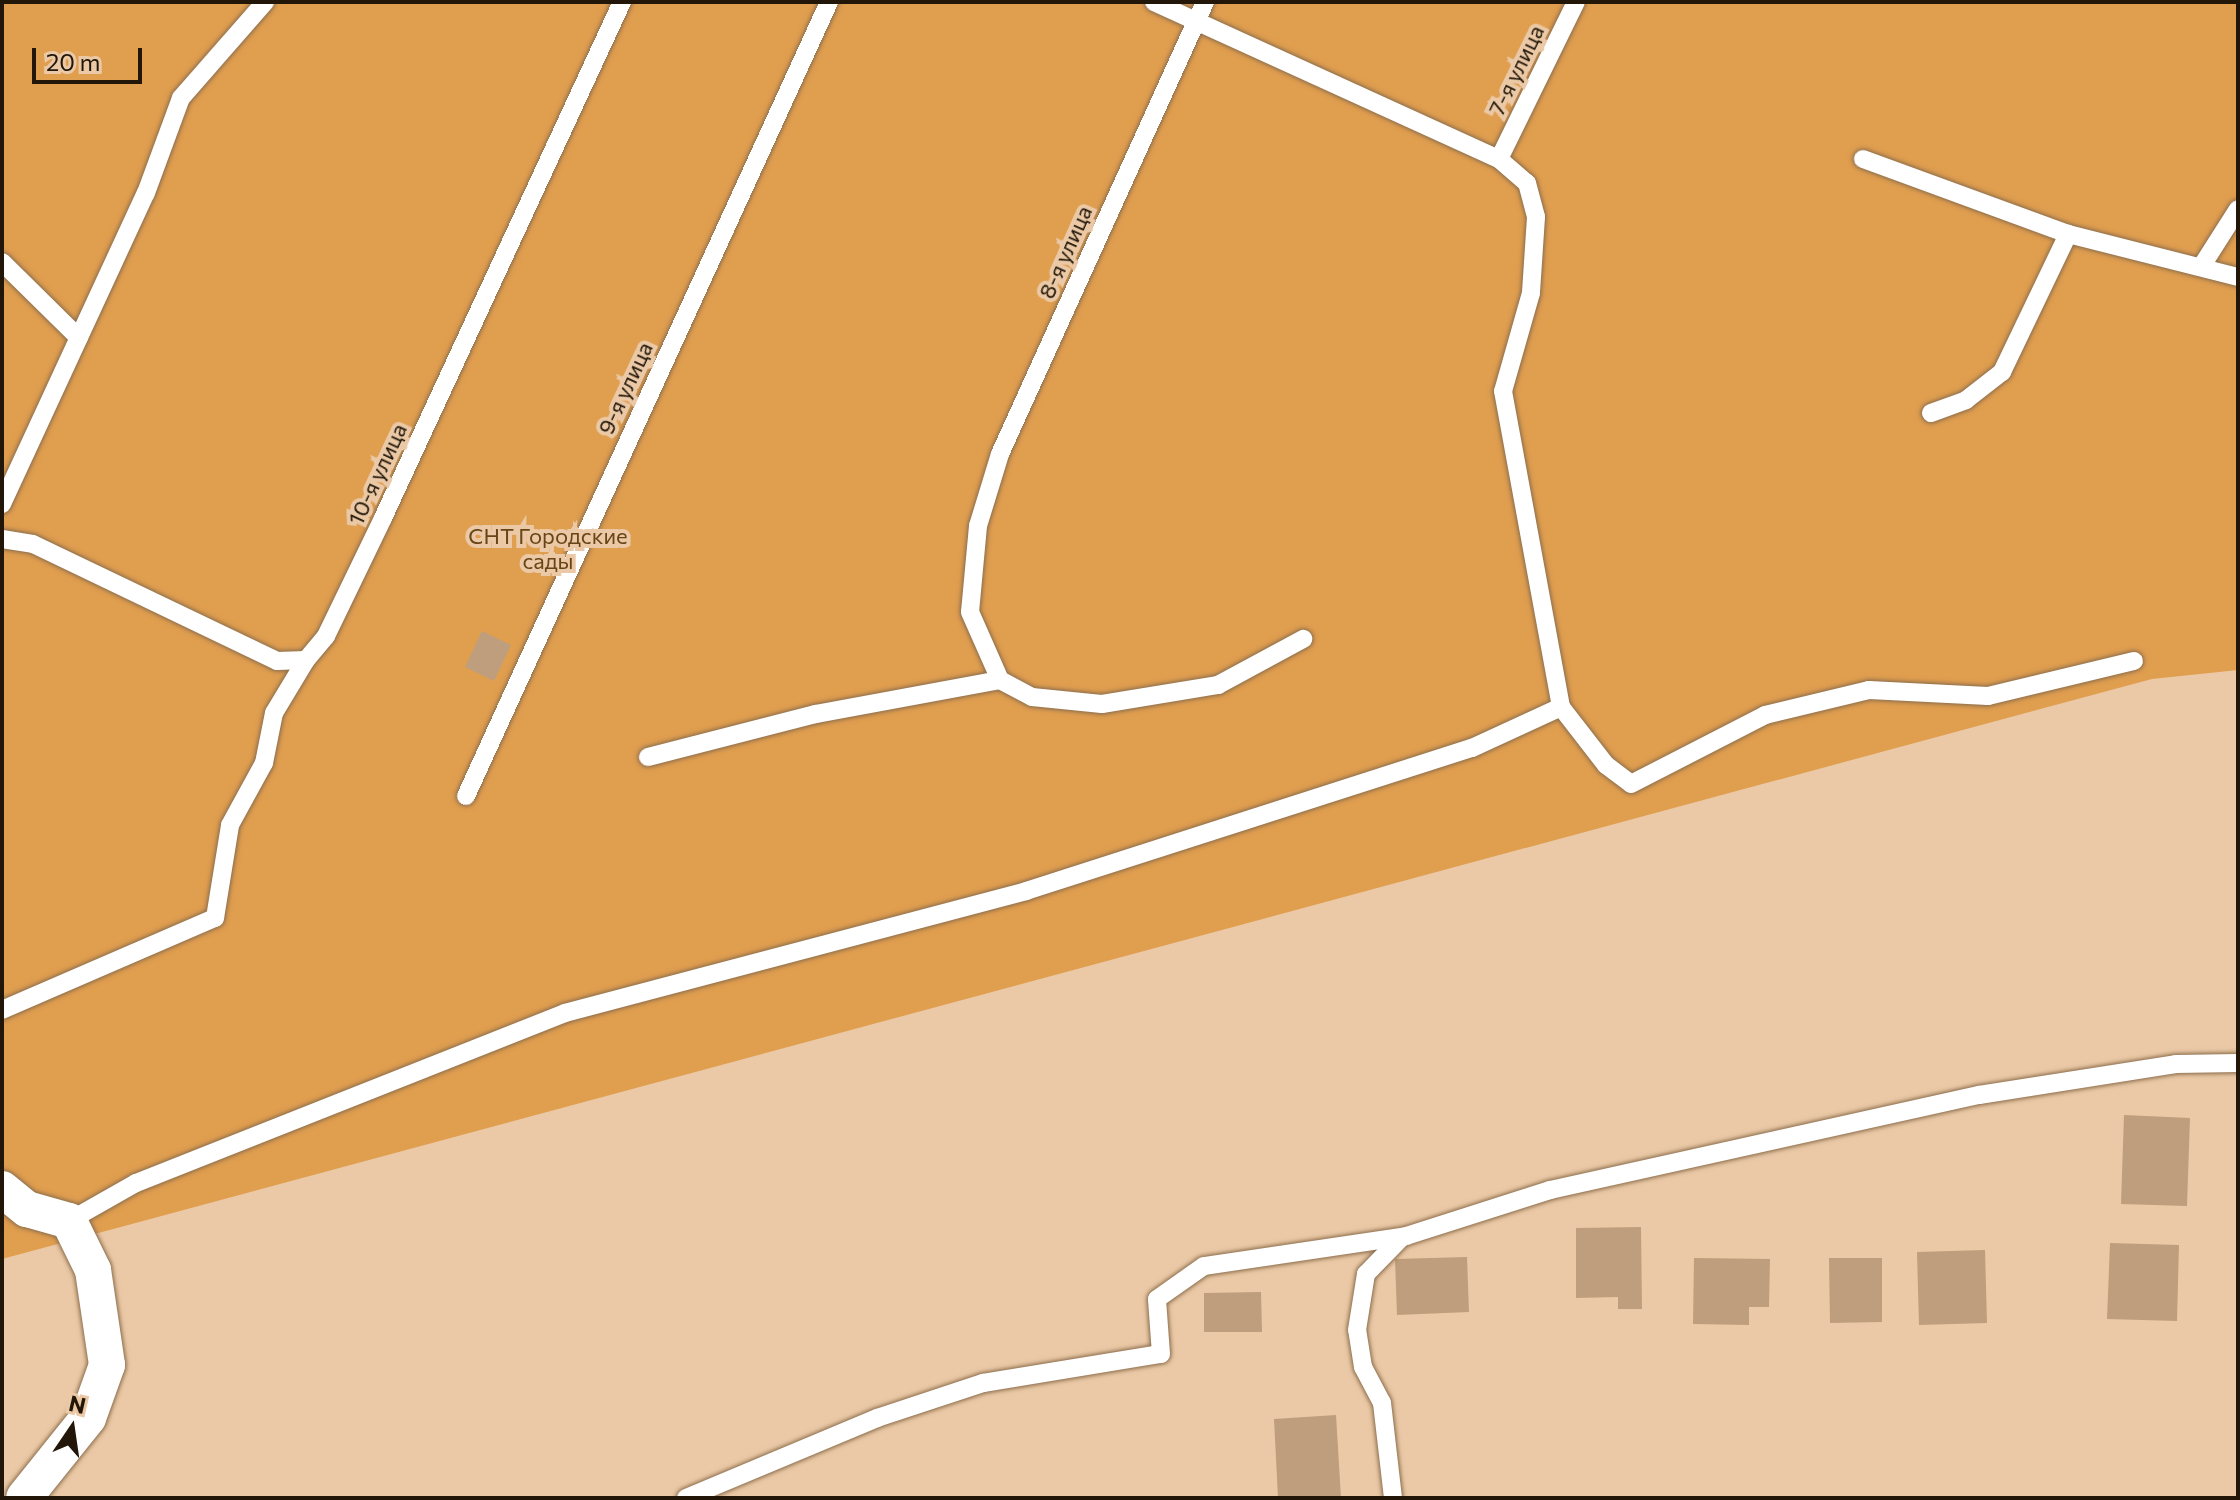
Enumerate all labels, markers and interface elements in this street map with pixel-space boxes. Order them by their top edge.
street label: 7-я улица [1483,21,1549,119]
scale bar [36,32,146,82]
text: 20 m [46,47,100,76]
street label: 8-я улица [1033,202,1097,302]
street label: 9-я улица [592,338,658,438]
street label: 10-я улица [342,419,412,529]
park label: СНТ Городские сады [468,522,628,574]
north arrow [32,1388,112,1468]
text: N [66,1389,89,1419]

